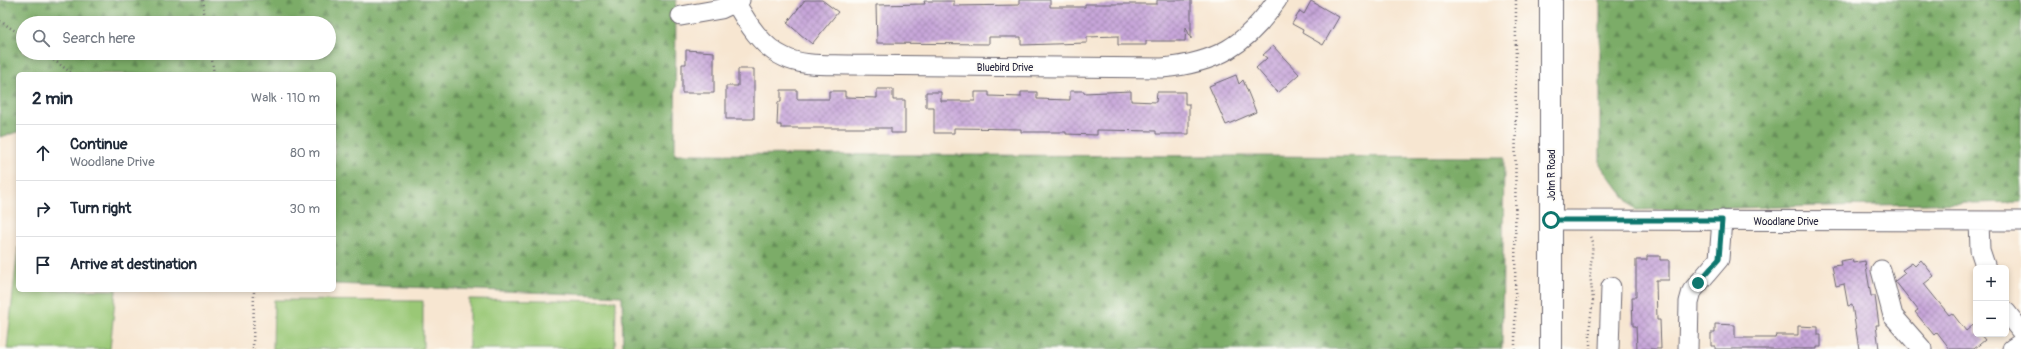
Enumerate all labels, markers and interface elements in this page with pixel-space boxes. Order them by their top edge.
search box [16,16,336,60]
icon: search [30,27,52,49]
text: Search here [62,29,135,48]
street label: Bluebird Drive [977,62,1033,74]
text: 2 min [32,88,73,109]
text: Walk · 110 m [251,90,320,106]
text: Continue [70,135,128,154]
icon: ahead [32,142,54,164]
text: 80 m [290,145,320,161]
street label: John R Road [1546,149,1558,201]
text: Woodlane Drive [70,154,155,170]
icon: right [32,198,54,220]
text: Turn right [70,199,131,218]
text: 30 m [290,201,320,217]
route start [1542,211,1560,229]
street label: Woodlane Drive [1753,216,1819,228]
icon: arrive [32,254,54,276]
text: Arrive at destination [70,255,197,274]
map controls [1973,265,2009,337]
button: + [1973,265,2009,301]
route end [1689,274,1707,292]
button: − [1973,301,2009,337]

